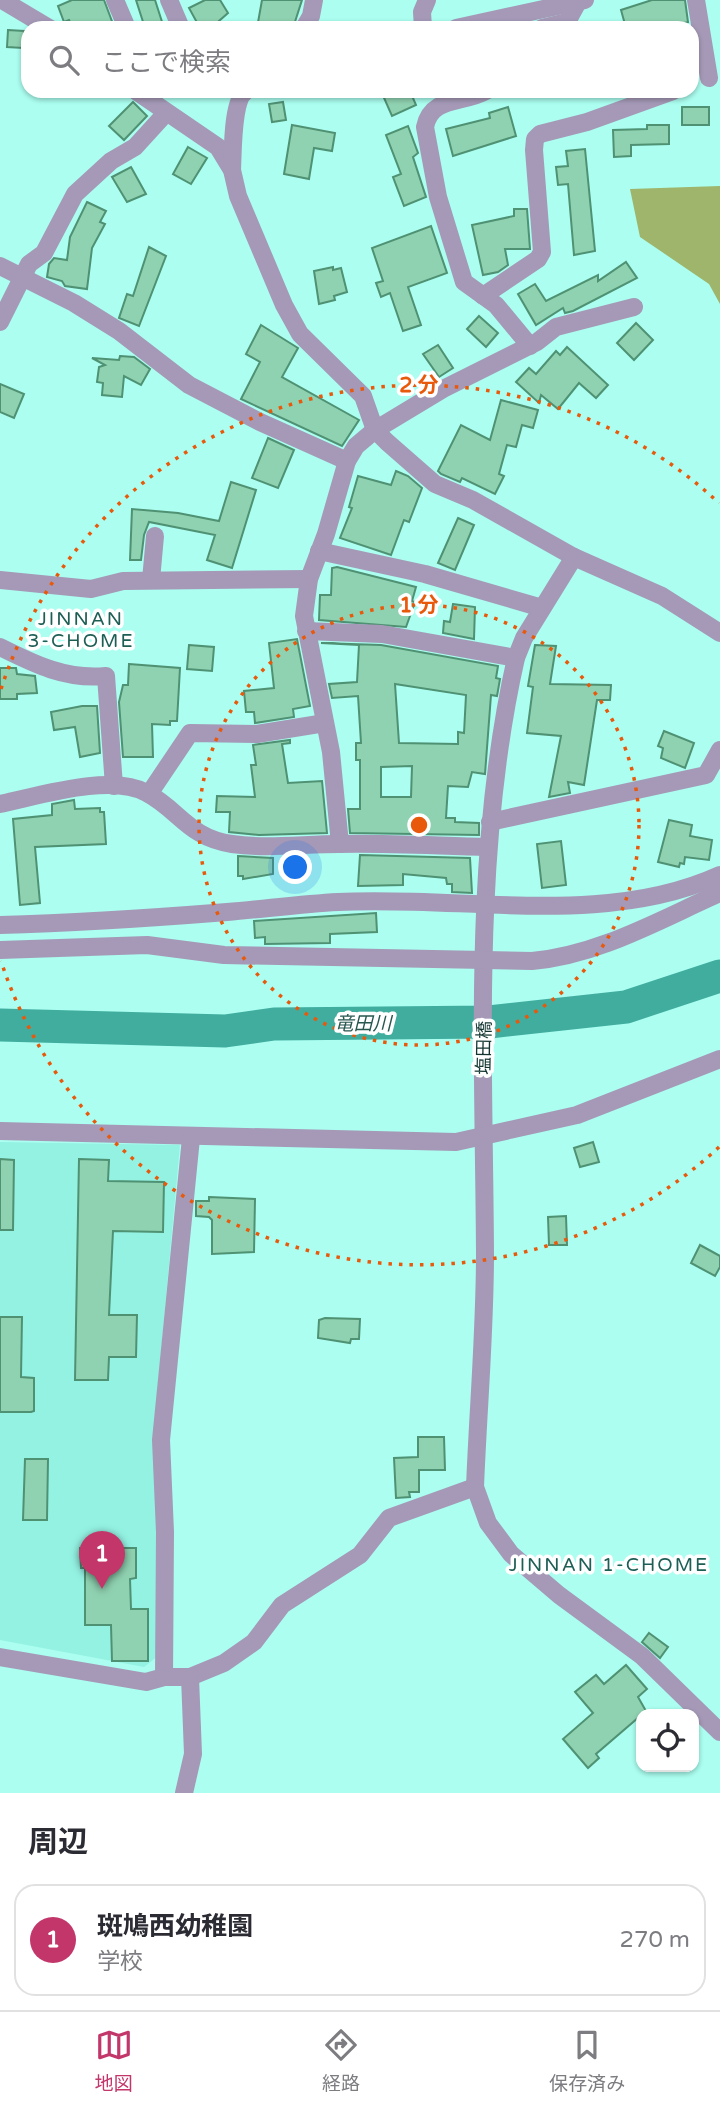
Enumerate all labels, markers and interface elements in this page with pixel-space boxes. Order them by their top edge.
search box [21,21,699,98]
icon: search [45,41,83,79]
text: ここで検索 [101,47,231,78]
text: 2 分 [399,373,439,398]
text: 1 分 [399,593,439,618]
district label: JINNAN 3-CHOME [27,608,135,652]
centre of rings [407,813,431,837]
your location [278,850,312,884]
water label: 竜田川 [334,1013,393,1035]
street label: 塩田橋 [473,1021,495,1075]
pin: 1 [79,1531,125,1589]
district label: JINNAN 1-CHOME [509,1554,709,1576]
map controls [636,1709,699,1772]
button: locate [636,1709,699,1772]
text: 周辺 [28,1824,88,1861]
text: 斑鳩西幼稚園 [97,1911,253,1942]
text: 1 [46,1926,60,1954]
text: 270 m [620,1926,690,1954]
text: 学校 [97,1948,143,1976]
tab: 地図 [95,2026,133,2095]
tab: 経路 [322,2026,360,2095]
tab: 保存済み [549,2026,625,2095]

